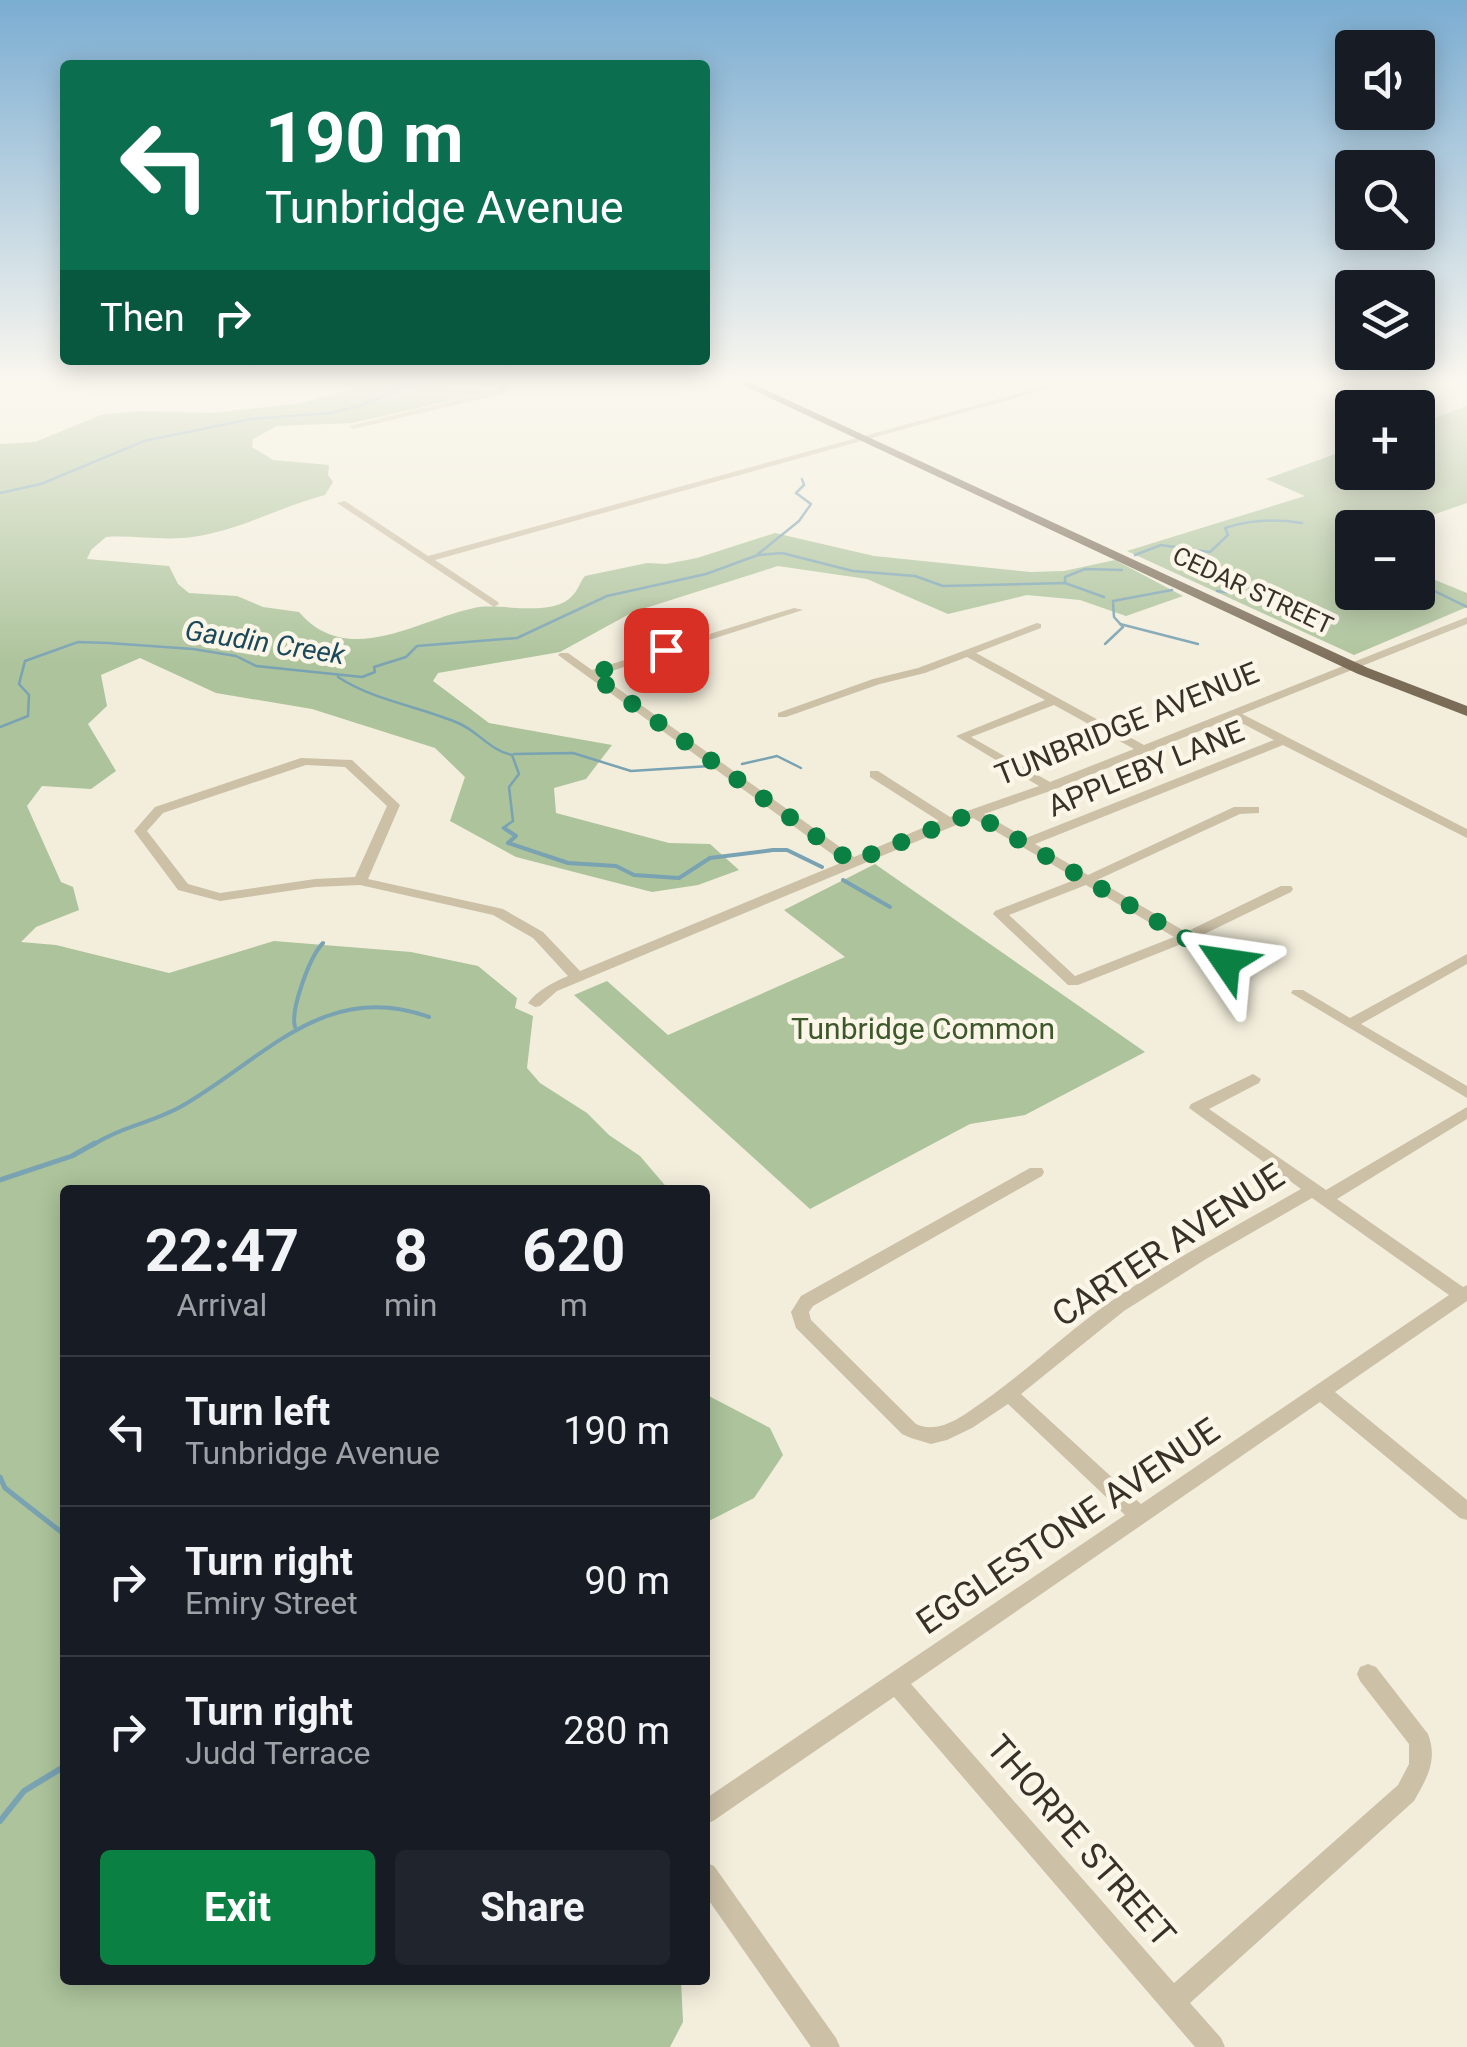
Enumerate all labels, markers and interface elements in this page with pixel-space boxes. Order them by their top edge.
map controls [1335,30,1435,610]
button: sound [1335,30,1435,130]
text: 190 m [265,97,464,179]
icon: left [100,100,230,230]
button: search [1335,150,1435,250]
text: Tunbridge Avenue [265,181,624,234]
button: layers [1335,270,1435,370]
icon: right [205,290,260,345]
text: Then [100,296,185,340]
button: + [1335,390,1435,490]
button: − [1335,510,1435,610]
street label: CEDAR STREET [1168,541,1338,640]
pin [624,608,709,693]
water label: Gaudin Creek [183,614,348,672]
icon: arrive [639,623,694,678]
street label: TUNBRIDGE AVENUE [990,655,1264,792]
street label: APPLEBY LANE [1043,713,1249,824]
position arrow [1174,910,1278,1014]
park label: Tunbridge Common [791,1011,1055,1046]
street label: CARTER AVENUE [1045,1155,1292,1336]
text: 22:47 [145,1215,299,1286]
text: 8 [393,1215,428,1286]
text: 620 [522,1215,625,1286]
text: Arrival [177,1286,267,1324]
text: min [384,1286,437,1324]
text: m [560,1286,588,1324]
text: Turn left [185,1390,330,1434]
icon: left [100,1404,155,1459]
text: 190 m [563,1409,670,1453]
street label: EGGLESTONE AVENUE [909,1410,1227,1643]
text: Tunbridge Avenue [185,1434,440,1472]
text: Turn right [185,1540,353,1584]
icon: right [100,1554,155,1609]
text: 90 m [585,1559,670,1603]
text: Emiry Street [185,1584,358,1622]
text: Turn right [185,1690,353,1734]
icon: right [100,1704,155,1759]
text: 280 m [563,1709,670,1753]
street label: THORPE STREET [978,1727,1184,1955]
text: Judd Terrace [185,1734,370,1772]
button: Exit [100,1850,375,1965]
button: Share [395,1850,670,1965]

